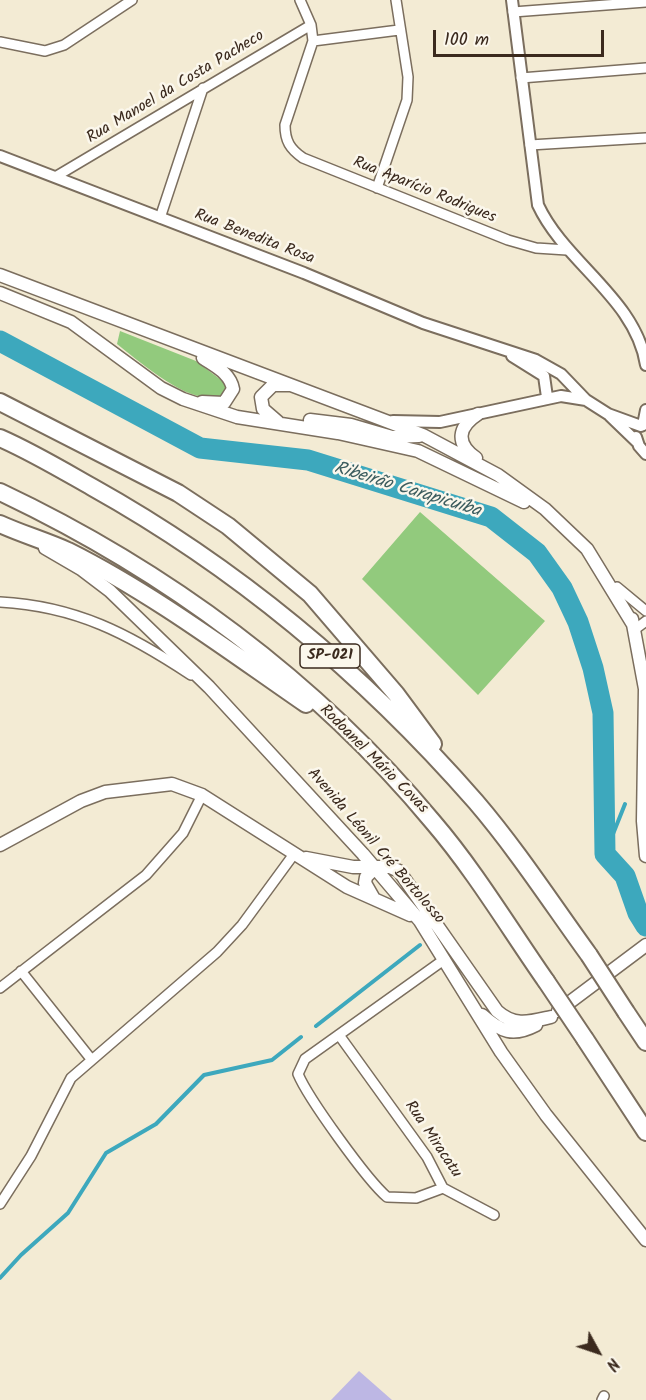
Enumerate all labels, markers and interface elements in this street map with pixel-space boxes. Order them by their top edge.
scale bar [436,18,607,56]
text: 100 m [444,26,489,55]
street label: Rua Manoel da Costa Pacheco [84,27,268,149]
street label: Rua Aparício Rodrigues [350,154,498,228]
street label: Rua Benedita Rosa [191,206,317,270]
water label: Ribeirão Carapicuíba [331,458,483,524]
road number: SP-021 [300,644,360,668]
street label: Rodoanel Mário Covas [315,702,431,818]
street label: Avenida Léonil Cré Bortolosso [302,765,448,929]
street label: Rua Miracatu [399,1098,465,1182]
north arrow [568,1322,628,1382]
text: N [599,1352,625,1376]

